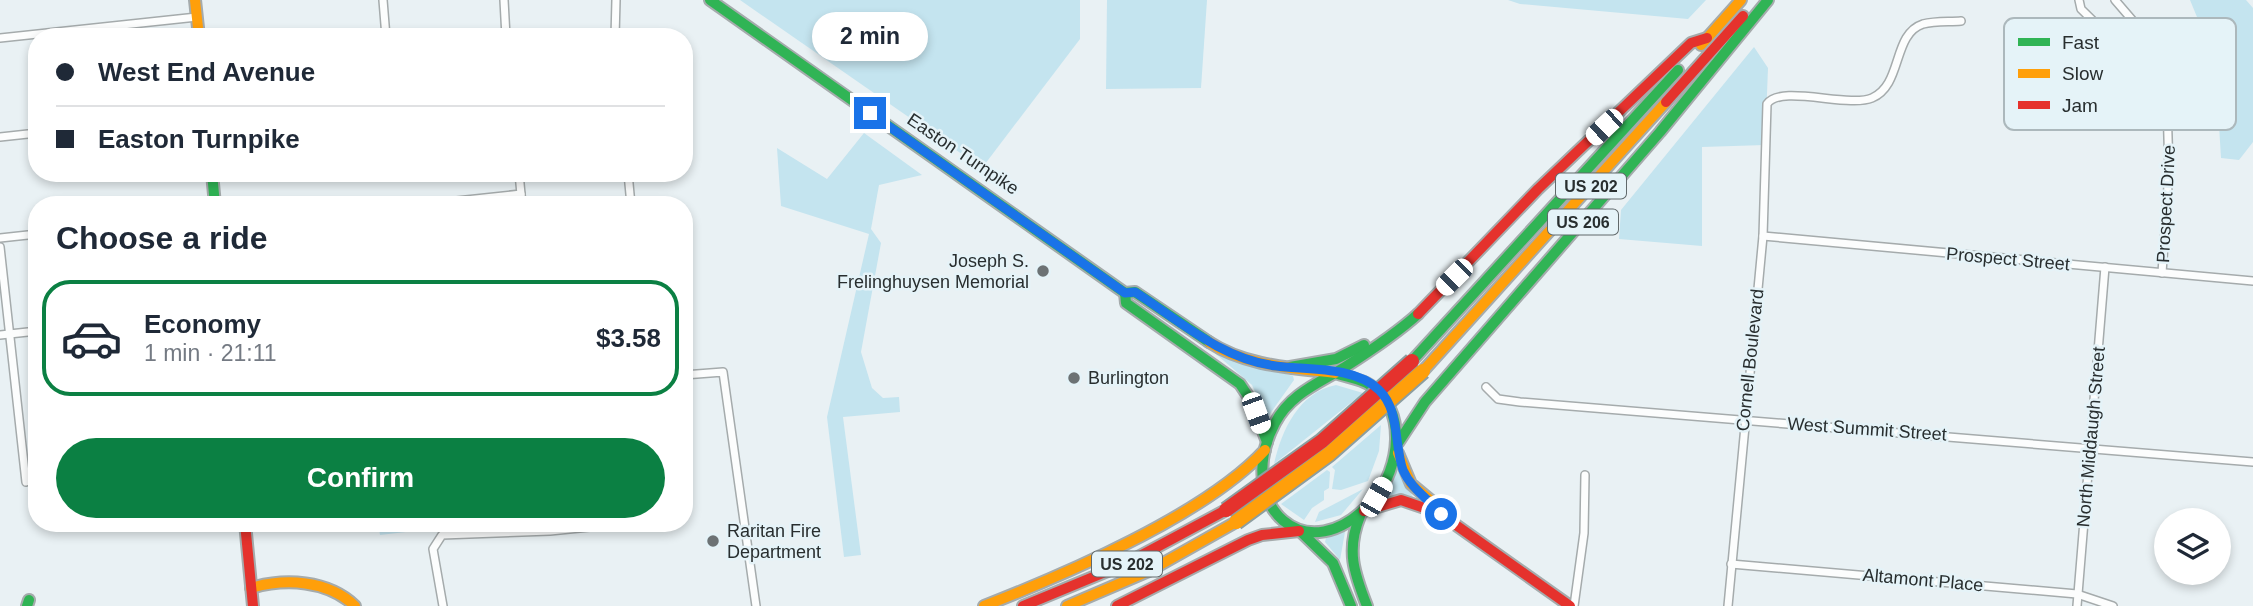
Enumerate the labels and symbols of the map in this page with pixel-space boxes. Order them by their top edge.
callout: 2 min [812,11,928,60]
legend [2004,18,2236,130]
text: Fast [2062,32,2100,53]
text: Slow [2062,63,2103,84]
text: Jam [2062,95,2098,116]
route end [854,97,886,129]
car [1582,105,1627,149]
street label: Easton Turnpike [903,109,1023,199]
street label: Prospect Drive [2153,145,2179,263]
road number: US 202 [1556,174,1626,198]
road number: US 206 [1548,210,1618,234]
street label: Prospect Street [1945,244,2071,274]
place label: Joseph S. Frelinghuysen Memorial [837,251,1029,292]
car [1432,255,1477,299]
marker: Joseph S. Frelinghuysen Memorial [1035,263,1051,279]
street label: Cornell Boulevard [1733,288,1767,432]
street label: North Middaugh Street [2073,346,2109,528]
place label: Burlington [1088,368,1169,388]
marker: Burlington [1066,370,1082,386]
car [1239,390,1274,436]
street label: West Summit Street [1787,413,1947,445]
car [1357,474,1396,520]
route start [1425,498,1457,530]
place label: Raritan Fire Department [727,521,821,562]
marker: Raritan Fire Department [705,533,721,549]
road number: US 202 [1092,552,1162,576]
street label: Altamont Place [1862,565,1984,595]

